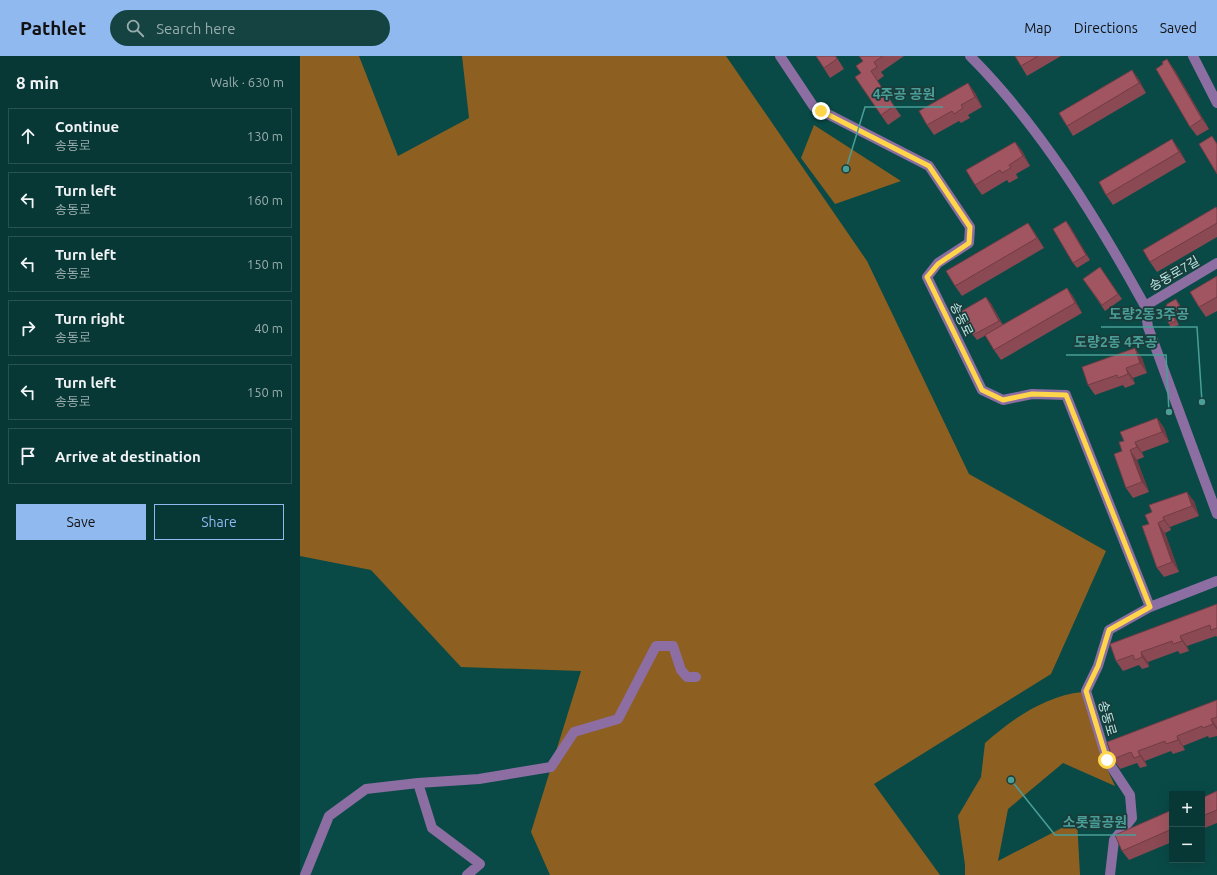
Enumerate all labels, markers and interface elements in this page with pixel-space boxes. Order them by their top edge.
search box [110,10,390,46]
text: Pathlet [20,17,86,39]
icon: search [124,17,146,39]
text: Search here [156,20,236,37]
text: Map [1024,20,1052,36]
text: Directions [1074,20,1138,36]
text: Saved [1160,20,1197,36]
text: 8 min [16,73,59,92]
text: Walk · 630 m [210,75,284,89]
callout: 4주공 공원 [865,81,943,107]
text: 4주공 공원 [873,86,935,102]
route end [812,102,830,120]
text: Continue [55,118,119,135]
icon: ahead [17,125,39,147]
text: 130 m [247,129,283,143]
text: 송동로 [55,138,91,152]
text: Turn left [55,182,116,199]
icon: left [17,189,39,211]
text: 160 m [247,193,283,207]
text: 송동로 [55,202,91,216]
text: Turn left [55,246,116,263]
icon: left [17,253,39,275]
street label: 송동로7길 [1147,253,1201,293]
text: 150 m [247,257,283,271]
text: 송동로 [55,266,91,280]
street label: 송동로 [948,300,976,338]
callout: 도량2동3주공 [1101,301,1197,327]
text: 도량2동3주공 [1109,306,1189,322]
text: Turn right [55,310,125,327]
icon: right [17,317,39,339]
text: 40 m [254,321,283,335]
callout: 도량2동 4주공 [1066,329,1166,355]
text: 송동로 [55,330,91,344]
text: 도량2동 4주공 [1074,334,1158,350]
text: Turn left [55,374,116,391]
icon: left [17,381,39,403]
text: 150 m [247,385,283,399]
text: 송동로 [55,394,91,408]
icon: arrive [17,445,39,467]
text: Arrive at destination [55,448,201,465]
button: Save [16,504,146,540]
button: Share [154,504,284,540]
street label: 송동로 [1096,699,1120,737]
route start [1098,751,1116,769]
map controls [1169,791,1205,863]
button: + [1169,791,1205,827]
callout: 소롯골공원 [1055,809,1136,835]
text: 소롯골공원 [1063,814,1127,830]
button: − [1169,827,1205,863]

